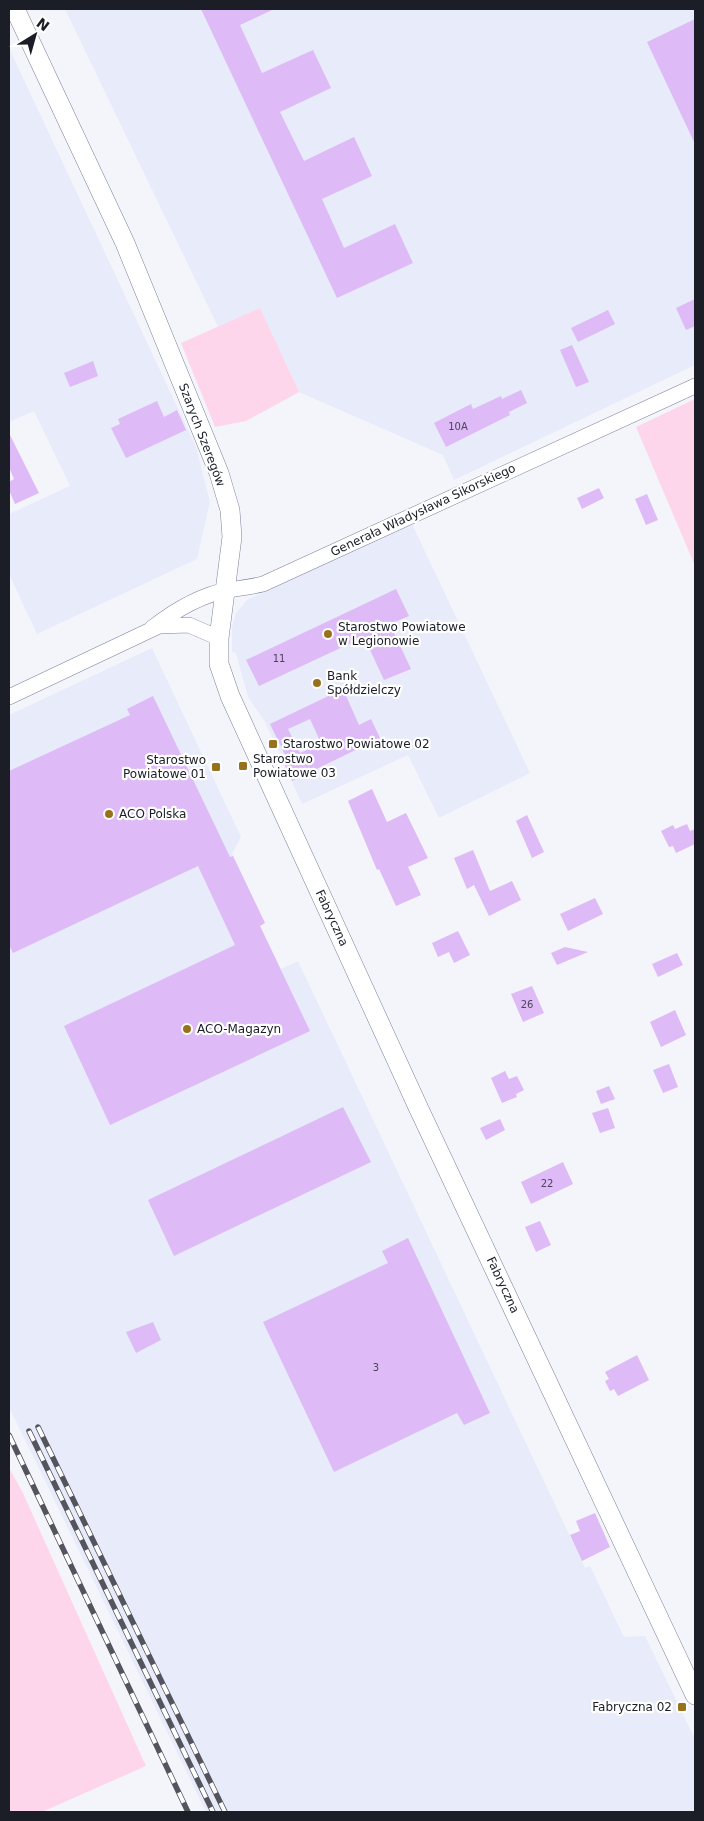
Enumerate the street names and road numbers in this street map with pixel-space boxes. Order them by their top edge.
street label: Szarych Szeregów [176,381,228,489]
street label: Generała Władysława Sikorskiego [328,461,518,559]
street label: Fabryczna [313,888,351,948]
street label: Fabryczna [484,1255,522,1315]

